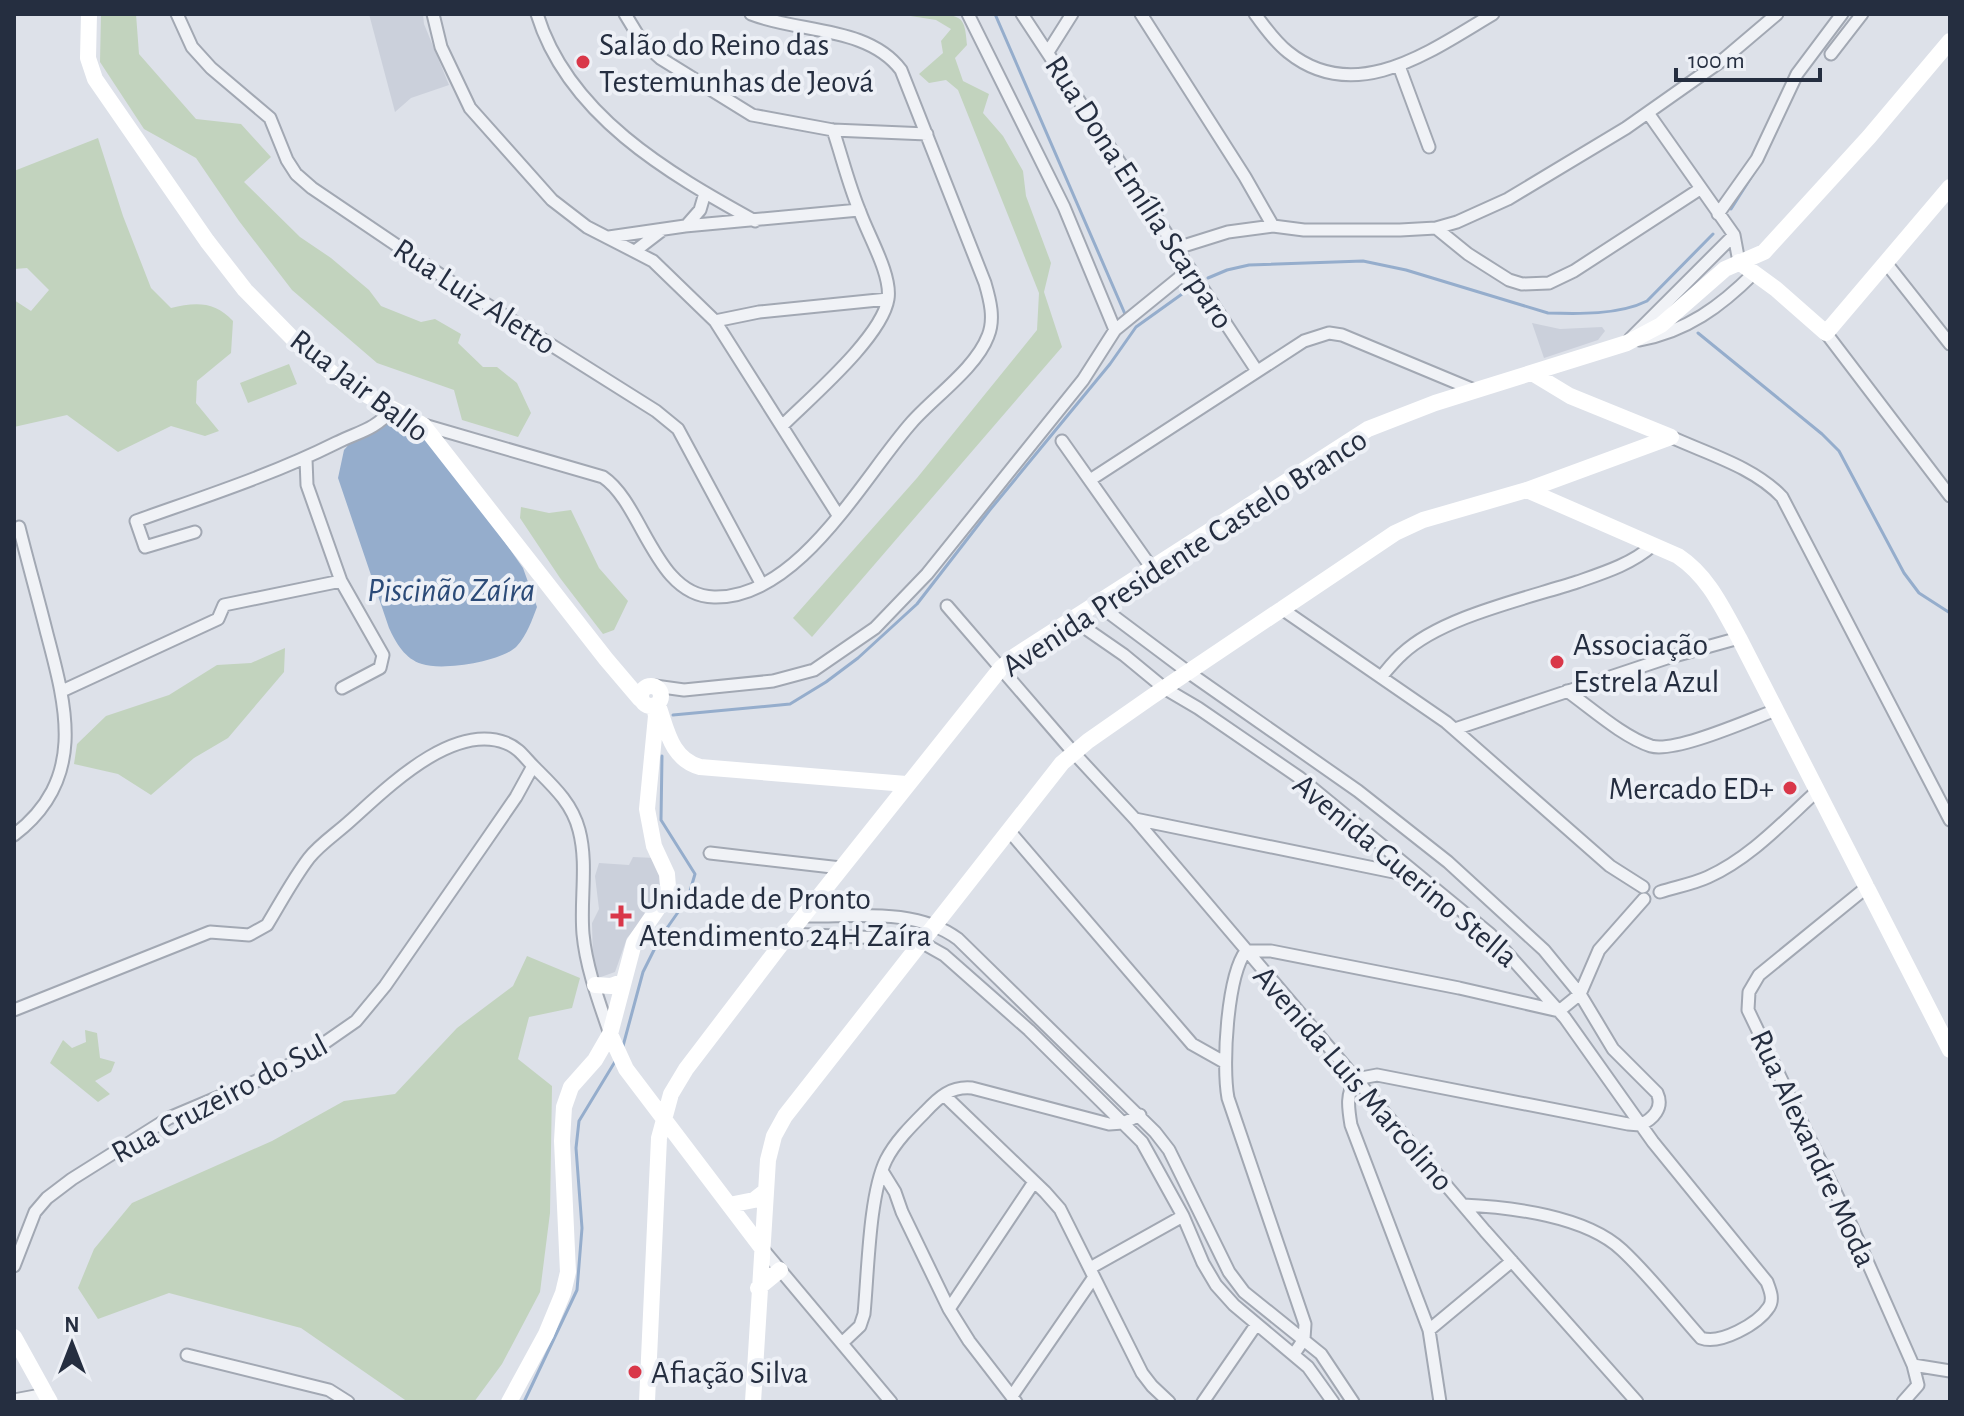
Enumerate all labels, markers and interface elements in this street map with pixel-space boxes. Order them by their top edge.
place label: Salão do Reino das Testemunhas de Jeová [599,29,874,98]
scale bar [1676,32,1820,82]
text: 100 m [1688,49,1745,73]
street label: Rua Dona Emília Scarparo [1039,50,1239,335]
marker: Salão do Reino das Testemunhas de Jeová [574,53,592,71]
street label: Rua Luiz Aletto [388,233,561,361]
street label: Rua Jair Ballo [284,324,435,448]
street label: Avenida Presidente Castelo Branco [996,423,1373,683]
water label: Piscinão Zaíra [367,574,535,608]
place label: Associação Estrela Azul [1573,629,1719,698]
marker: Associação Estrela Azul [1548,653,1566,671]
street label: Avenida Guerino Stella [1287,768,1524,974]
place label: Mercado ED+ [1609,773,1774,805]
marker: Mercado ED+ [1781,779,1799,797]
place label: Unidade de Pronto Atendimento 24H Zaíra [639,883,931,952]
marker: Unidade de Pronto Atendimento 24H Zaíra [610,905,632,927]
street label: Avenida Luis Marcolino [1247,960,1459,1197]
street label: Rua Alexandre Moda [1744,1025,1882,1272]
street label: Rua Cruzeiro do Sul [106,1029,333,1169]
north arrow [32,1304,112,1384]
text: N [64,1314,80,1336]
place label: Afiação Silva [651,1357,808,1389]
marker: Afiação Silva [626,1363,644,1381]

